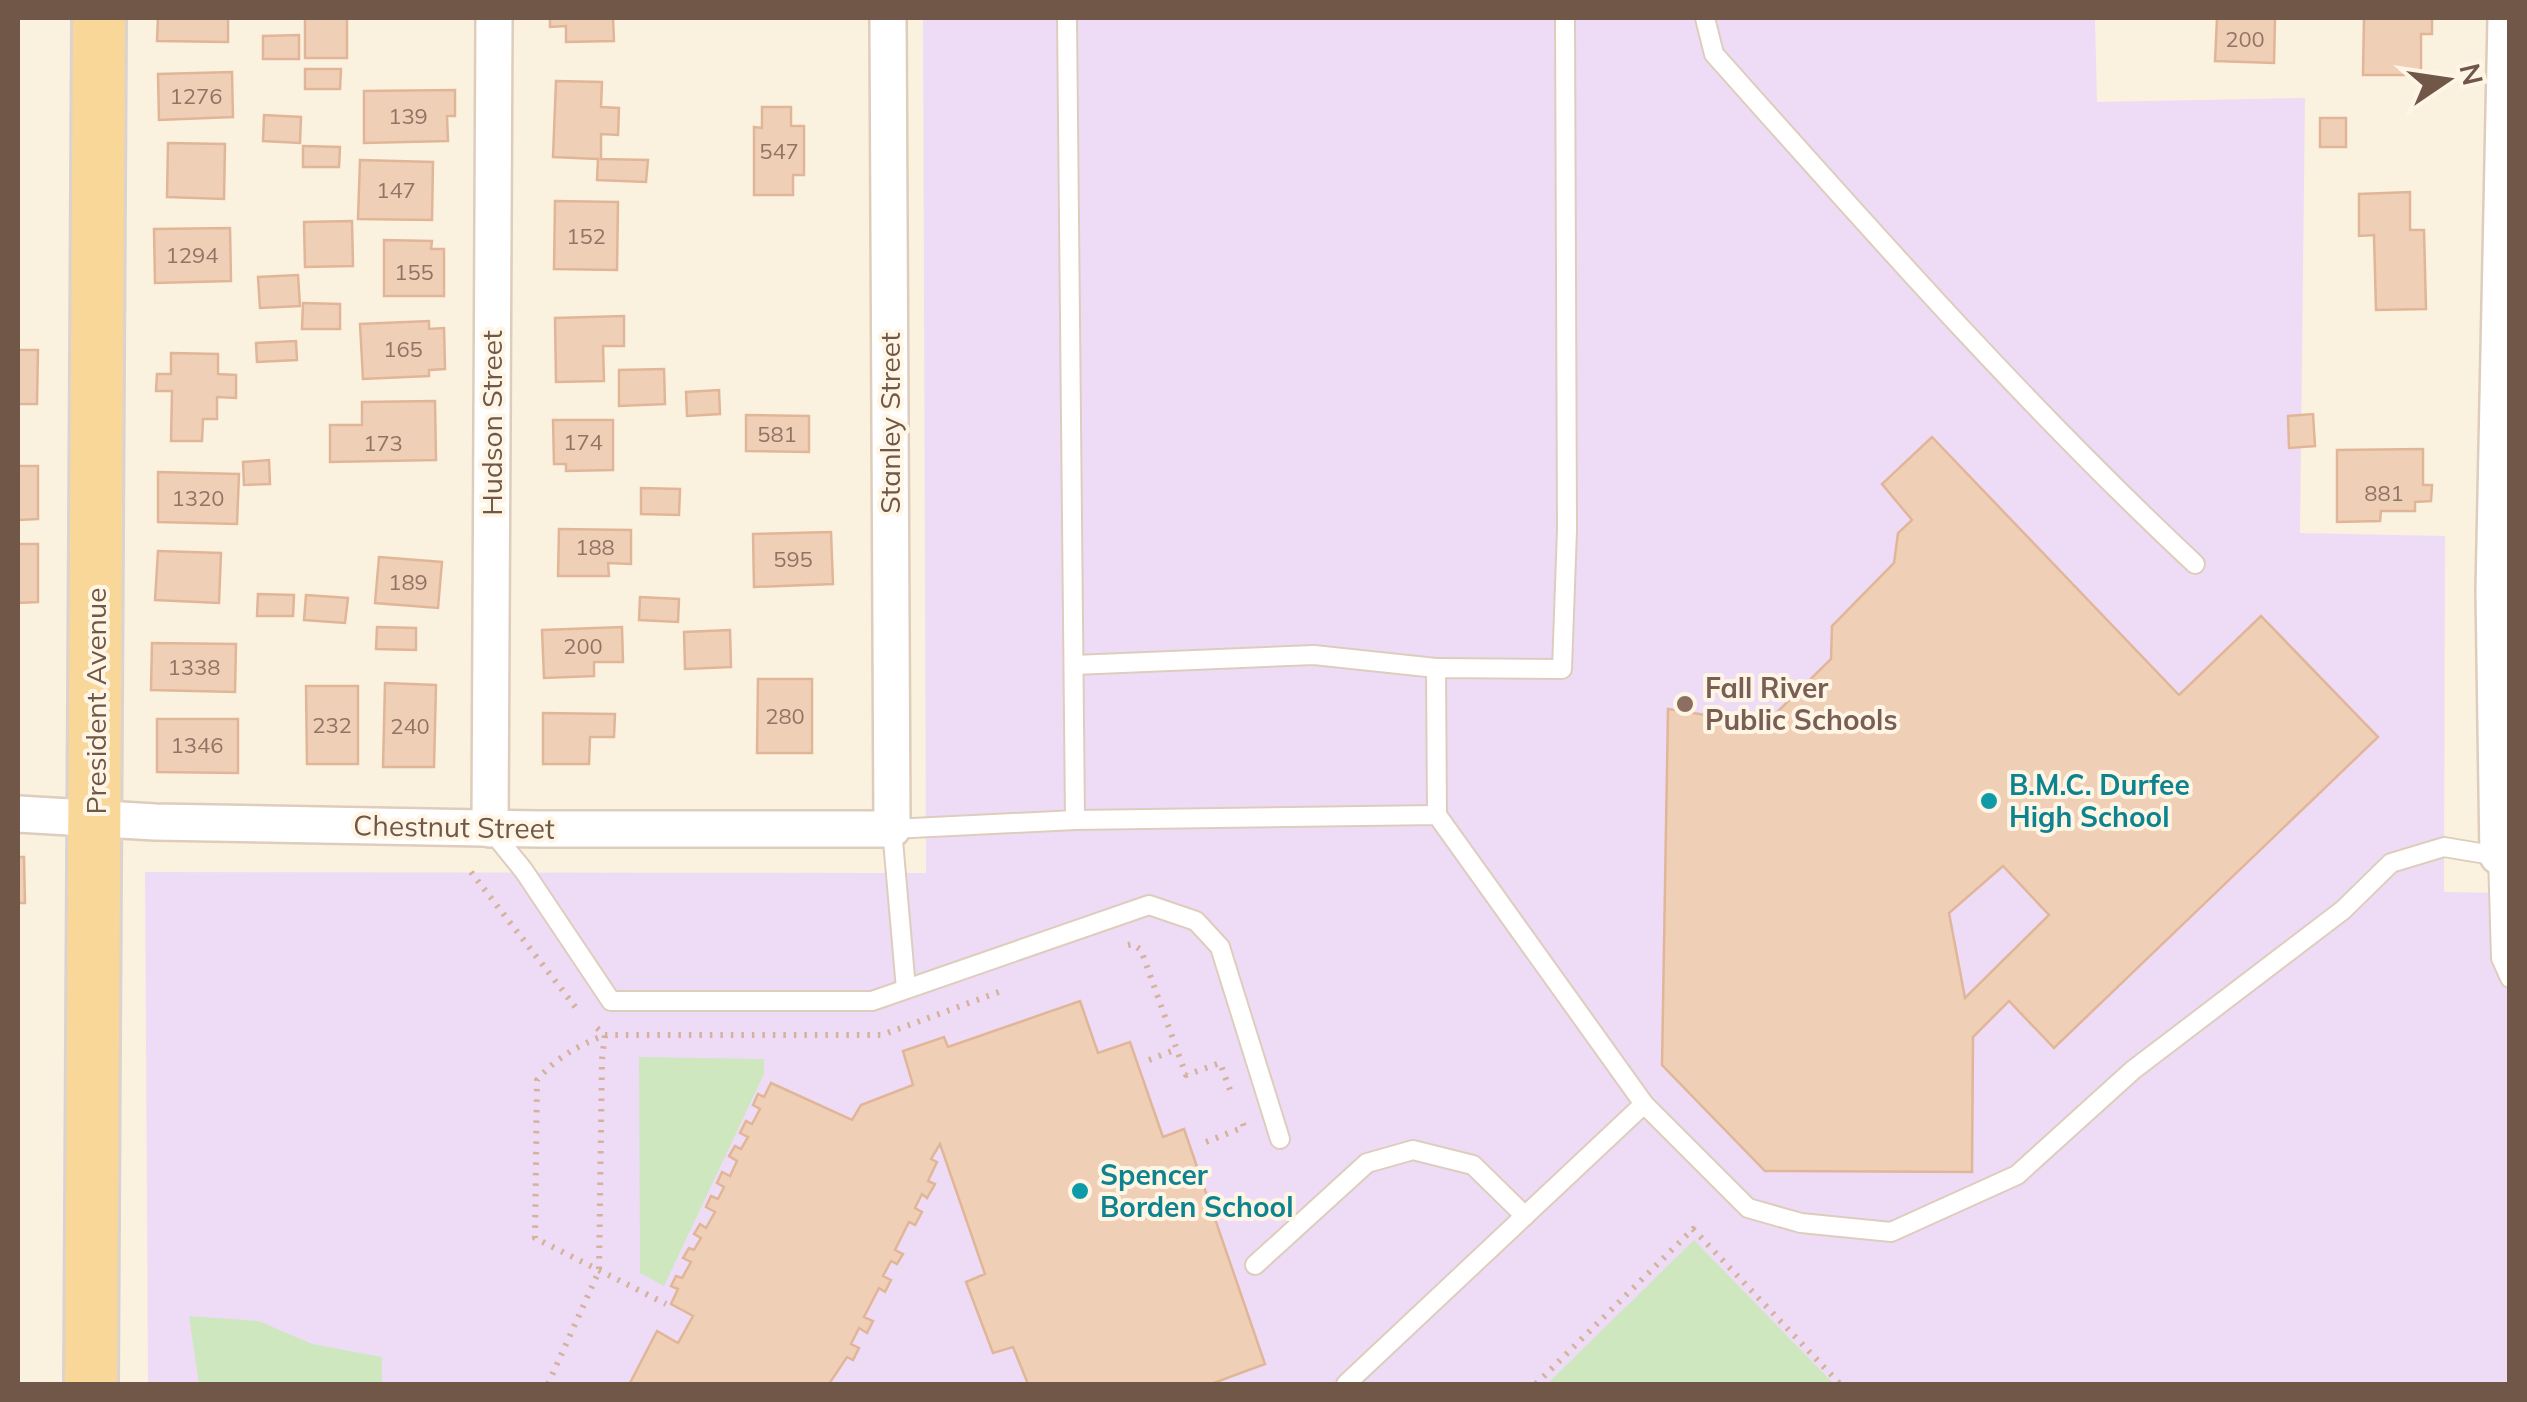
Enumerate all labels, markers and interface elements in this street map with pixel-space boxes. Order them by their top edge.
house number: 200 [2225,25,2265,53]
north arrow [2397,30,2497,130]
text: N [2452,60,2491,88]
house number: 1276 [170,82,222,110]
house number: 139 [388,102,428,130]
house number: 547 [759,137,799,165]
house number: 147 [376,176,416,204]
house number: 152 [566,222,606,250]
house number: 1294 [166,241,218,269]
house number: 155 [394,258,434,286]
street label: Hudson Street [474,330,509,516]
street label: Stanley Street [872,332,907,514]
house number: 165 [383,335,423,363]
house number: 581 [757,420,797,448]
house number: 174 [563,428,603,456]
house number: 173 [363,429,403,457]
house number: 881 [2364,479,2404,507]
house number: 1320 [172,484,224,512]
house number: 188 [575,533,615,561]
house number: 595 [773,545,813,573]
house number: 189 [388,568,428,596]
street label: President Avenue [78,588,113,814]
house number: 200 [563,632,603,660]
house number: 1338 [168,653,220,681]
place label: Fall River Public Schools [1705,670,1897,737]
marker: Fall River Public Schools [1674,693,1696,715]
house number: 280 [765,702,805,730]
house number: 232 [312,711,352,739]
house number: 240 [390,712,430,740]
house number: 1346 [171,731,223,759]
place label: B.M.C. Durfee High School [2009,767,2190,834]
marker: B.M.C. Durfee High School [1978,790,2000,812]
street label: Chestnut Street [353,807,555,846]
place label: Spencer Borden School [1100,1157,1293,1224]
marker: Spencer Borden School [1069,1180,1091,1202]

